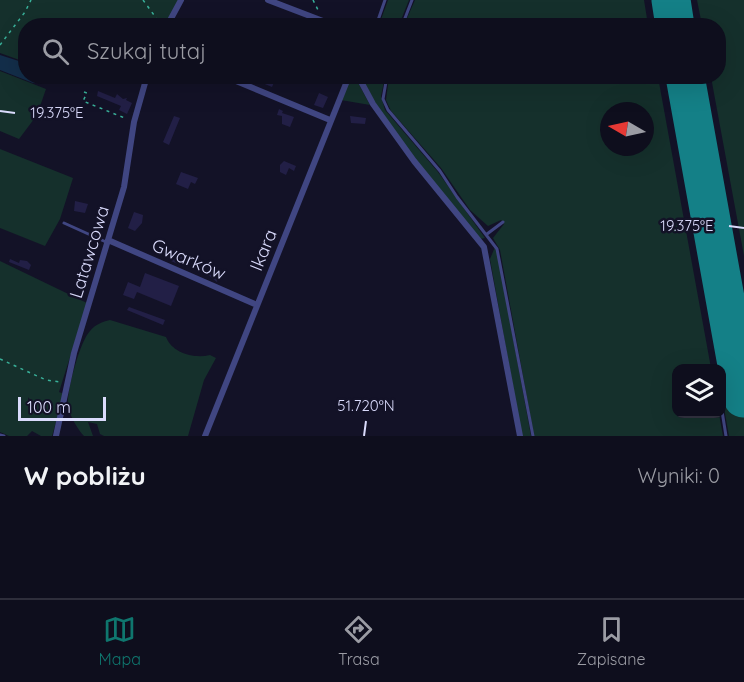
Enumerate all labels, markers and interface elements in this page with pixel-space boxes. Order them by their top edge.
search box [18,18,726,84]
icon: search [39,35,72,68]
text: Szukaj tutaj [87,37,206,65]
north arrow [600,102,654,156]
text: 19.375°E [30,103,84,122]
street label: Latawcowa [64,203,114,301]
text: 19.375°E [660,216,714,235]
street label: Ikara [244,226,282,274]
street label: Gwarków [149,233,229,285]
map controls [672,364,726,418]
button: layers [672,364,726,418]
scale bar [18,394,106,422]
text: 51.720°N [337,396,395,415]
text: 100 m [27,397,71,417]
text: W pobliżu [24,459,146,492]
text: Wyniki: 0 [637,463,720,488]
tab: Mapa [99,613,141,669]
tab: Trasa [338,613,380,669]
tab: Zapisane [577,613,645,669]

